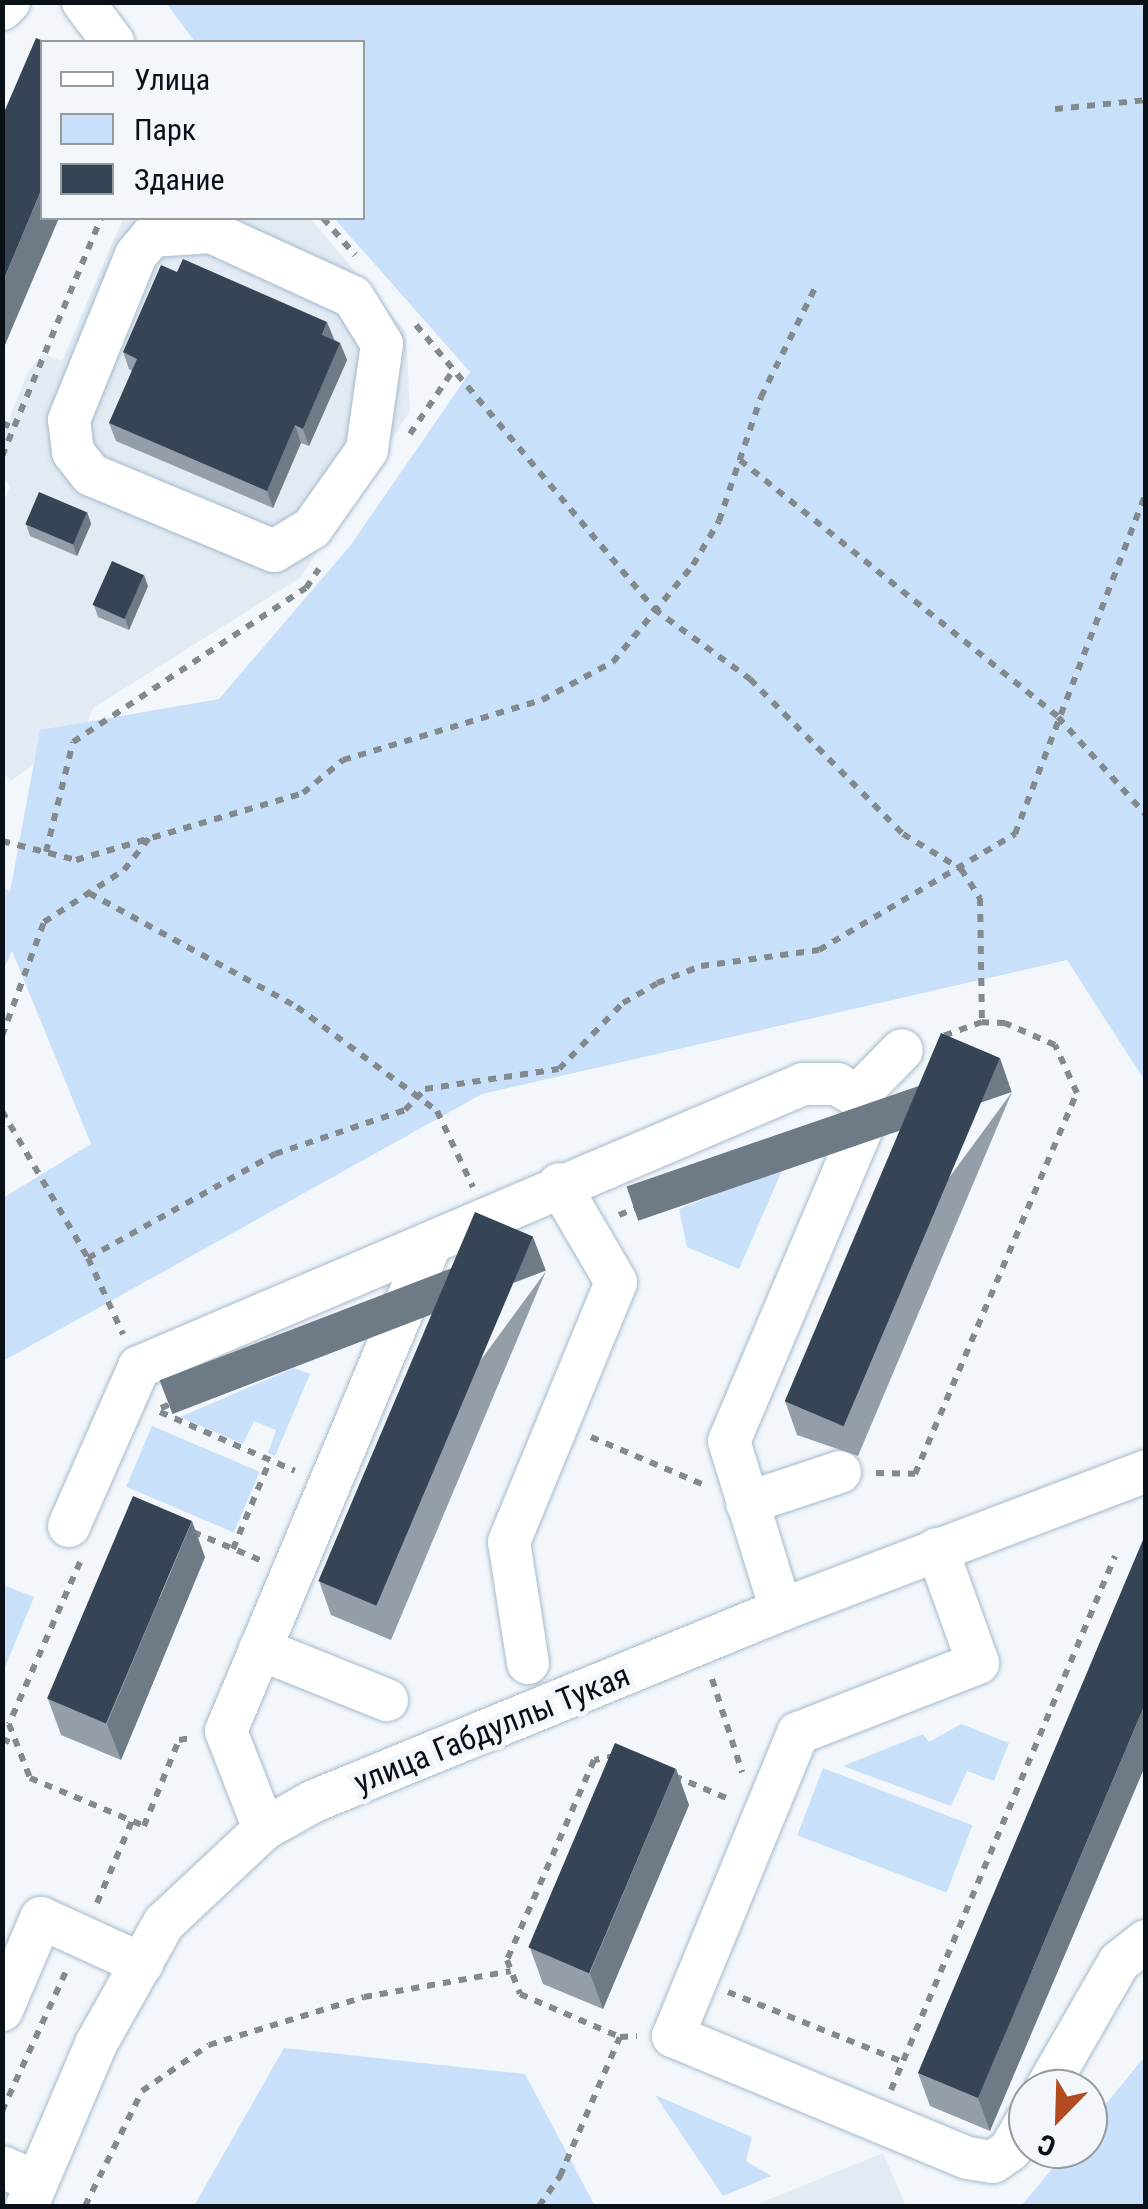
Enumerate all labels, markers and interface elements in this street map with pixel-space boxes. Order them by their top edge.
legend [40,40,365,220]
text: Улица [134,62,210,97]
text: Парк [134,112,196,147]
text: Здание [134,162,225,197]
street label: улица Габдуллы Тукая [348,1656,636,1802]
north arrow [1008,2069,1108,2169]
text: С [1033,2127,1061,2164]

